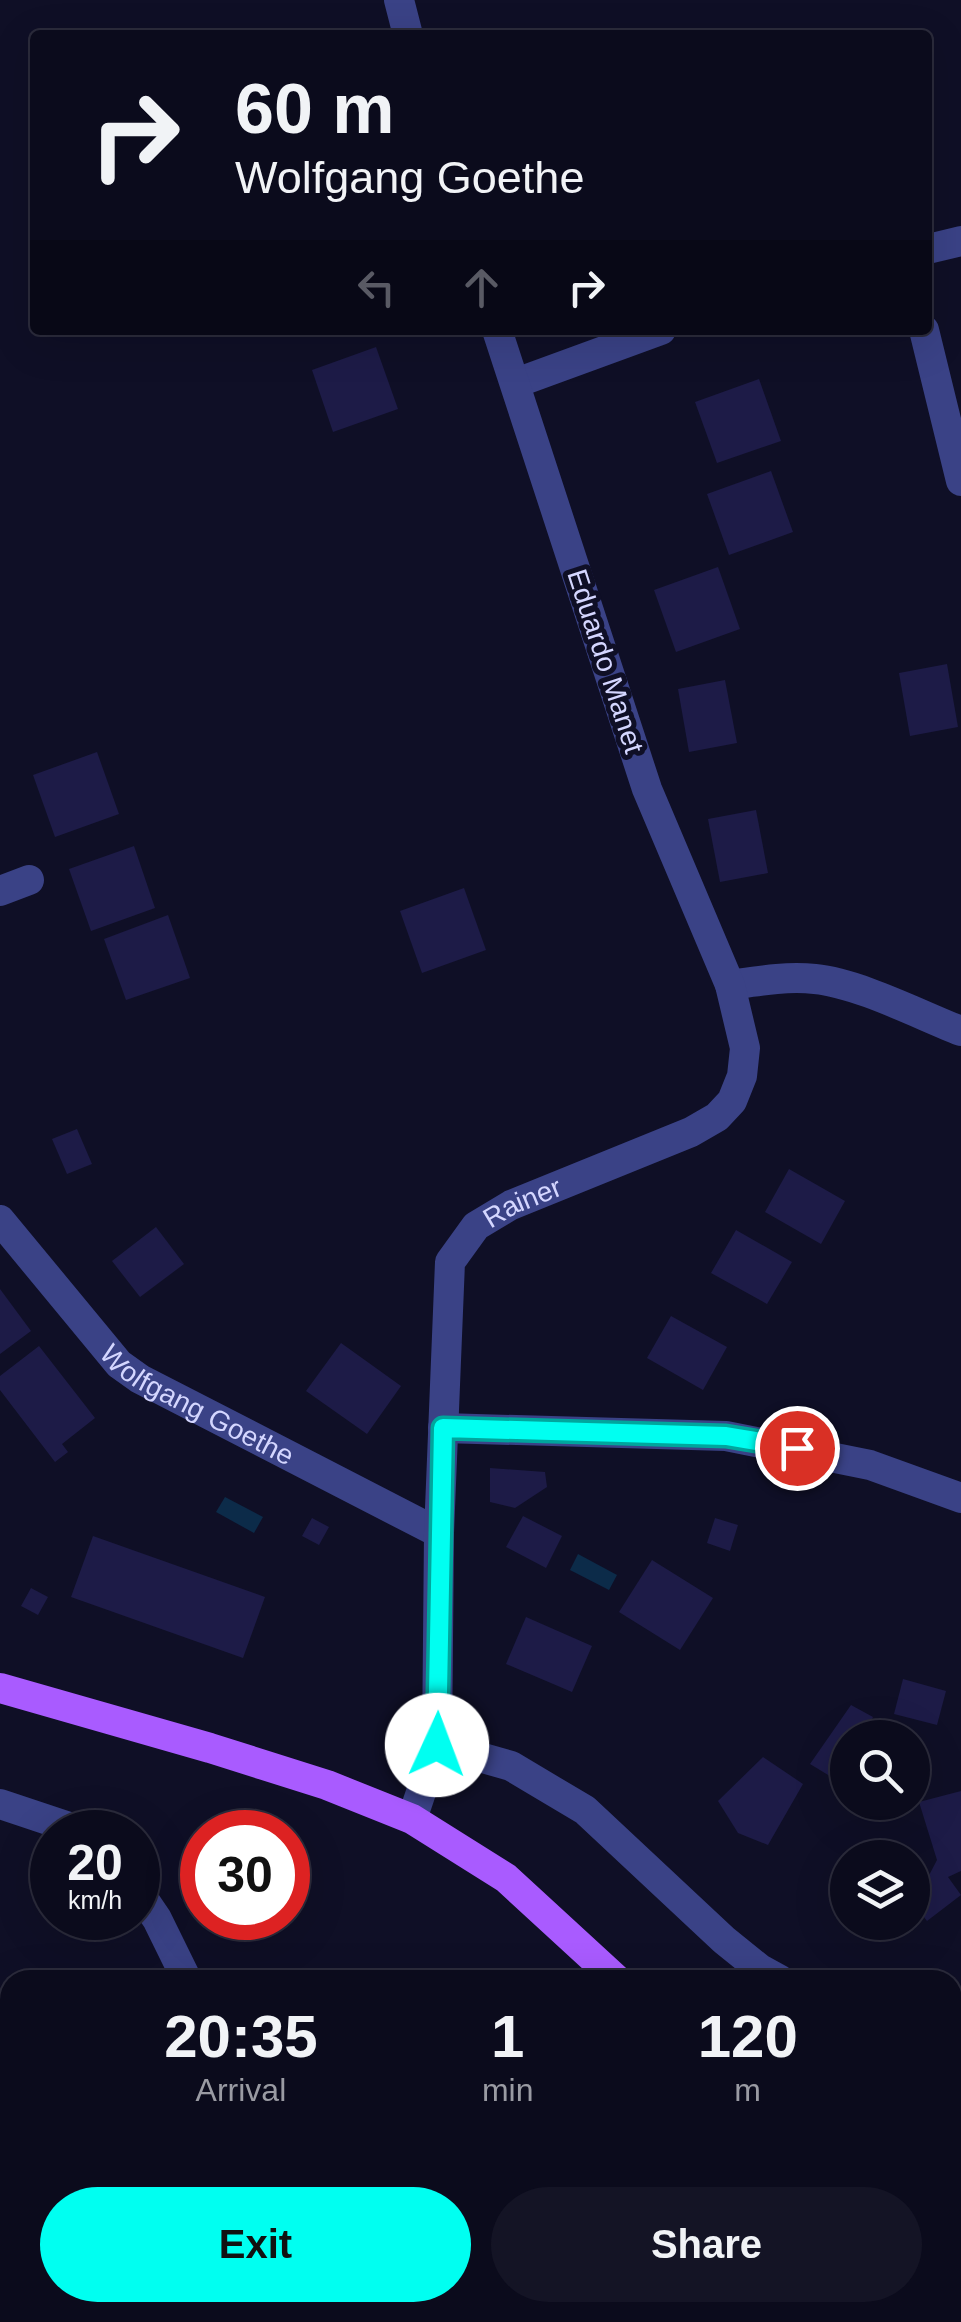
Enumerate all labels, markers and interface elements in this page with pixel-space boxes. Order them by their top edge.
icon: right [70,70,200,200]
text: 60 m [235,70,395,148]
text: Wolfgang Goethe [235,152,584,203]
icon: left [349,260,404,315]
icon: ahead [454,260,509,315]
icon: right [559,260,614,315]
street label: Eduardo Manet [561,565,650,757]
street label: Rainer [478,1171,566,1234]
street label: Wolfgang Goethe [94,1339,299,1472]
pin [755,1406,840,1491]
icon: arrive [770,1421,825,1476]
position arrow [385,1693,489,1797]
map controls [830,1720,930,1940]
button: search [830,1720,930,1820]
speed limit sign: 30 [180,1810,310,1940]
text: 20 [67,1835,123,1891]
button: layers [830,1840,930,1940]
text: km/h [68,1886,122,1914]
text: 20:35 [164,2003,318,2070]
text: 1 [491,2003,524,2070]
text: 120 [698,2003,798,2070]
text: Arrival [196,2072,286,2108]
text: min [482,2072,533,2108]
text: m [734,2072,761,2108]
button: Exit [40,2187,471,2302]
button: Share [491,2187,922,2302]

